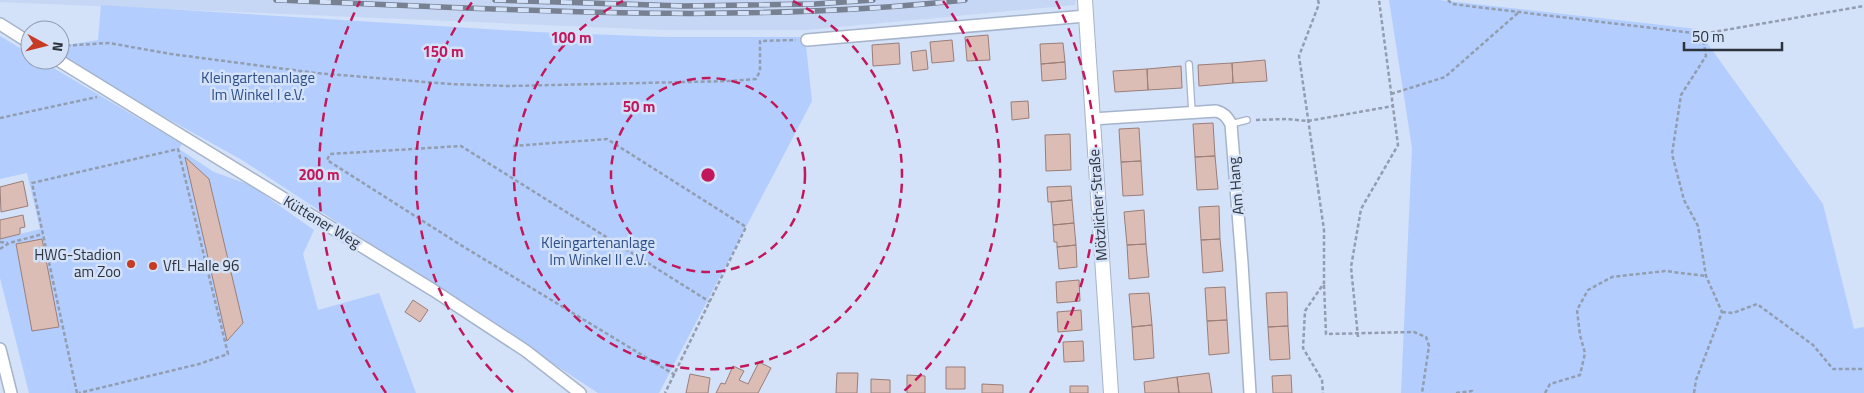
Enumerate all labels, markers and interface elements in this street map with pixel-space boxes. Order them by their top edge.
north arrow [20,20,70,70]
scale bar [1684,20,1782,52]
text: 50 m [1692,25,1725,48]
text: 100 m [550,26,592,49]
text: 150 m [422,40,464,63]
text: N [47,41,69,53]
park label: Kleingartenanlage Im Winkel I e.V. [201,66,315,106]
text: 50 m [623,95,655,118]
street label: Mötzlicher Straße [1082,148,1113,262]
street label: Am Hang [1221,156,1249,216]
text: 200 m [298,163,340,186]
centre of rings [699,166,717,184]
street label: Küttener Weg [279,189,366,254]
park label: Kleingartenanlage Im Winkel II e.V. [541,231,655,271]
place label: HWG-Stadion am Zoo [34,243,121,283]
place label: VfL Halle 96 [163,254,239,277]
marker: HWG-Stadion am Zoo [125,258,137,270]
marker: VfL Halle 96 [147,260,159,272]

